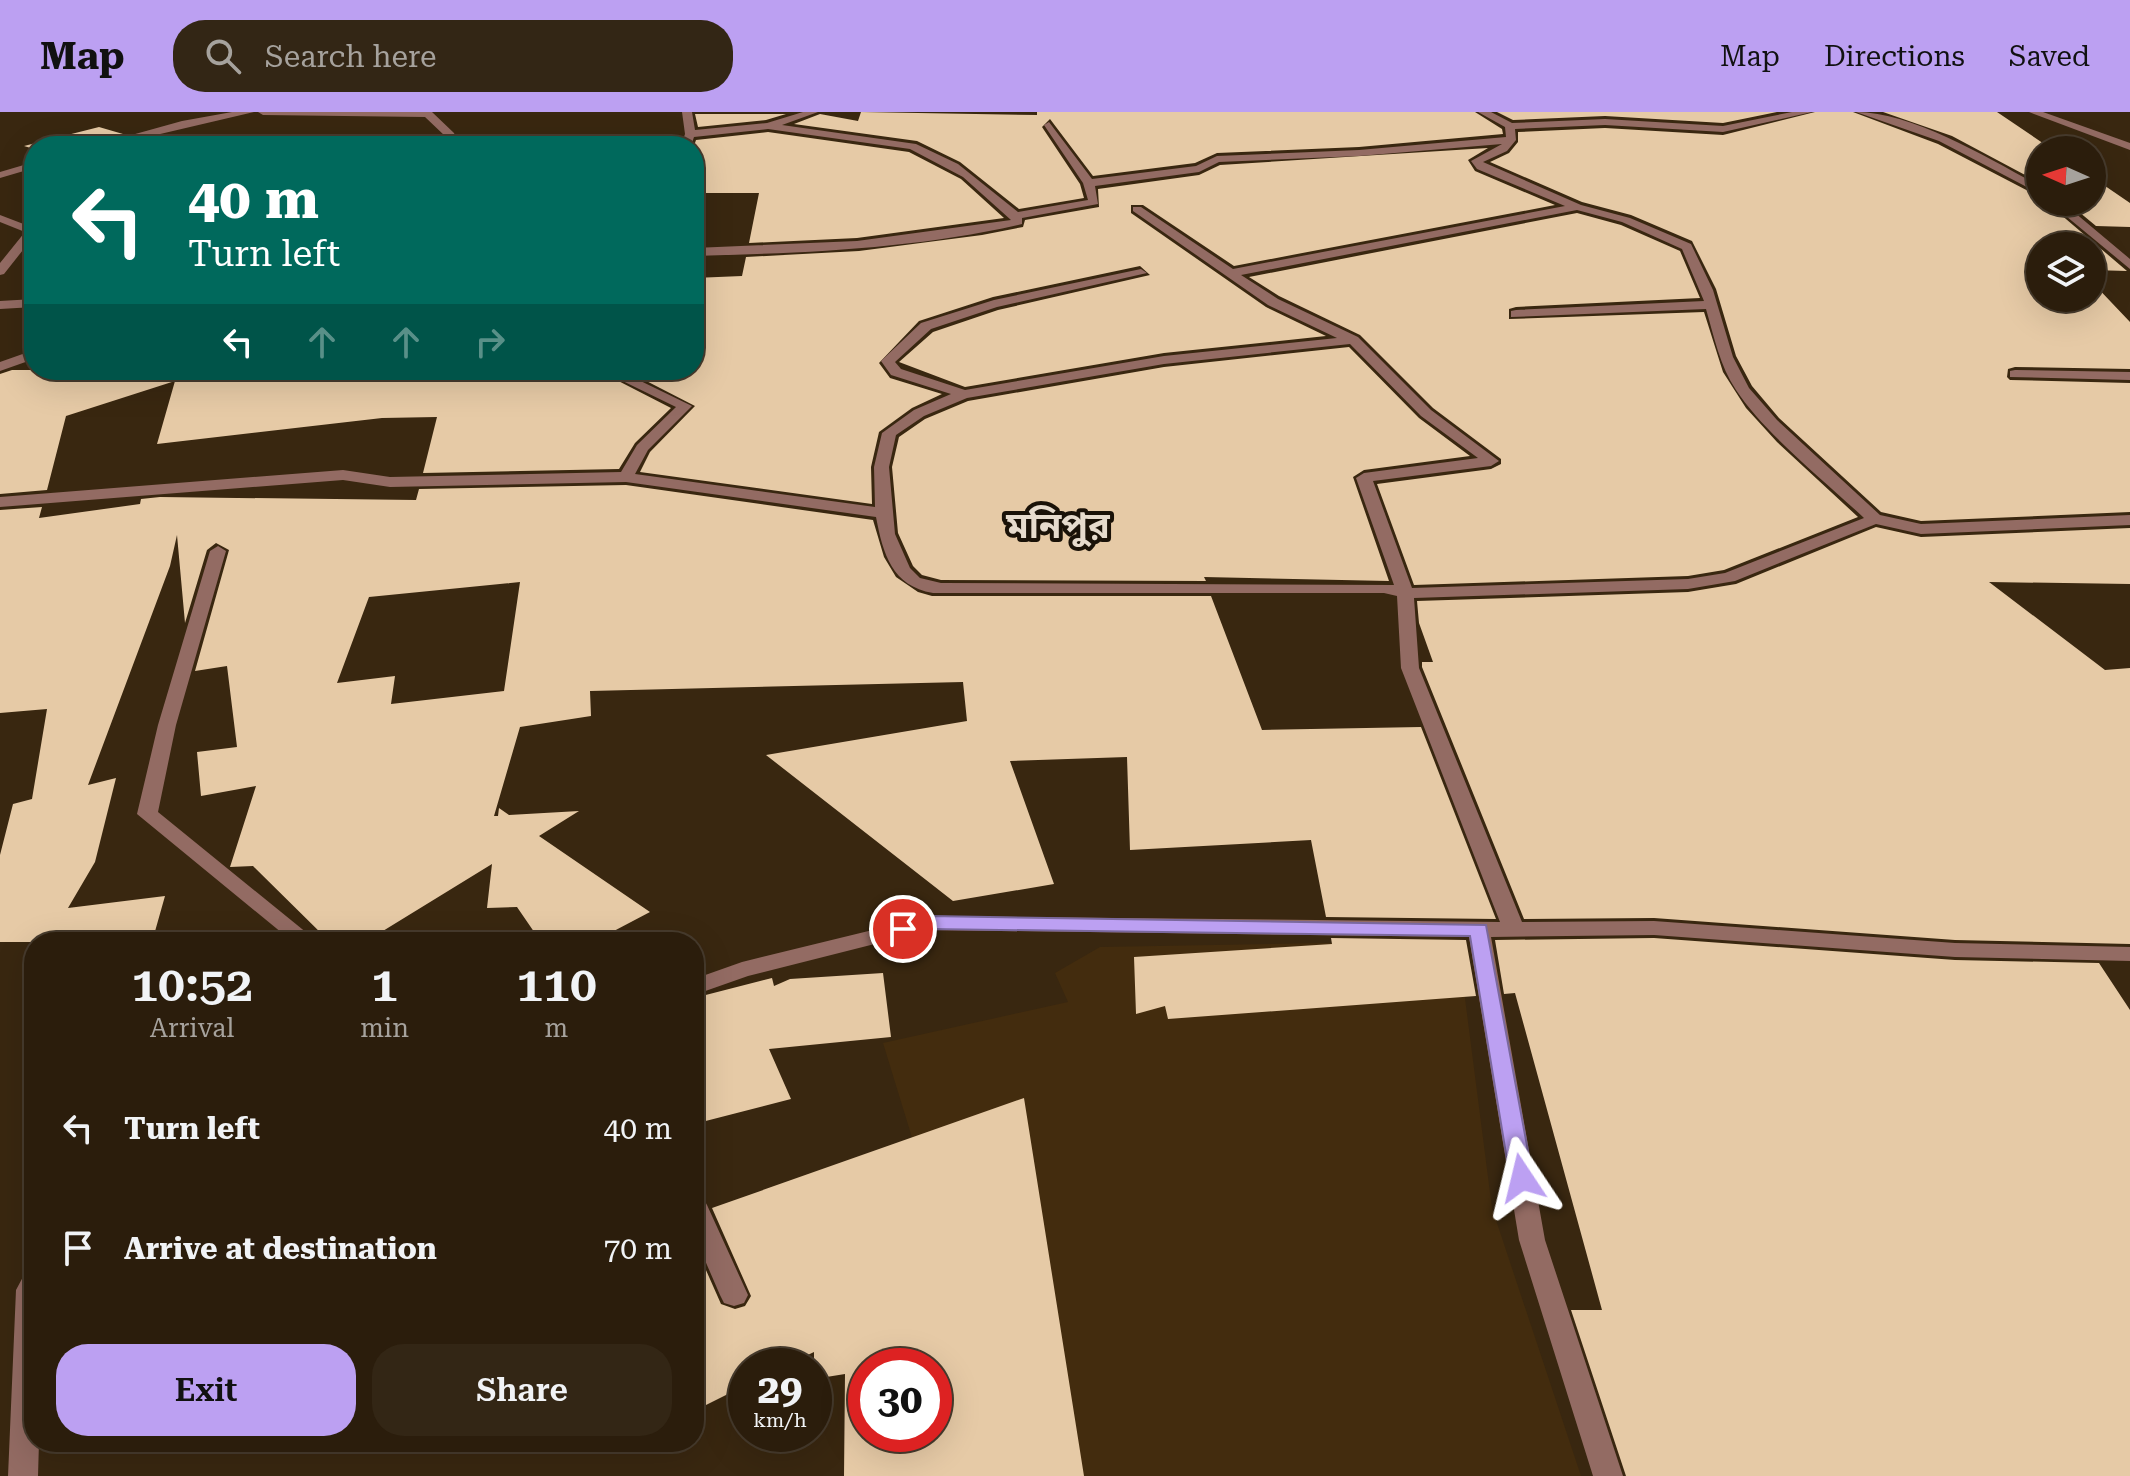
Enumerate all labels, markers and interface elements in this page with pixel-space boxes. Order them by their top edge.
search box [173,20,733,92]
text: Map [40,34,125,78]
icon: search [201,34,245,78]
text: Search here [265,39,437,74]
text: Map [1720,40,1780,73]
text: Directions [1824,40,1965,73]
text: Saved [2009,40,2090,73]
north arrow [2026,136,2106,216]
map controls [2026,136,2106,312]
text: 40 m [188,166,319,232]
icon: left [56,168,160,272]
button: layers [2026,232,2106,312]
text: Turn left [188,233,340,275]
icon: left [216,320,260,364]
icon: ahead [300,320,344,364]
icon: ahead [384,320,428,364]
icon: right [468,320,512,364]
district label: মনিপুর [1005,505,1111,548]
pin [869,895,937,963]
icon: arrive [881,907,925,951]
text: 10:52 [131,957,253,1013]
text: 1 [371,957,398,1013]
text: 110 [516,957,597,1013]
text: Arrival [150,1013,234,1043]
text: min [360,1013,409,1043]
text: m [545,1013,568,1043]
icon: left [56,1106,100,1150]
text: Turn left [124,1111,260,1146]
text: 40 m [603,1111,672,1146]
position arrow [1480,1136,1564,1220]
icon: arrive [56,1226,100,1270]
text: Arrive at destination [124,1231,437,1266]
text: 70 m [603,1231,672,1266]
button: Exit [56,1344,356,1436]
button: Share [372,1344,672,1436]
speed limit sign: 30 [848,1348,952,1452]
text: 29 [758,1366,802,1413]
text: km/h [753,1408,807,1432]

